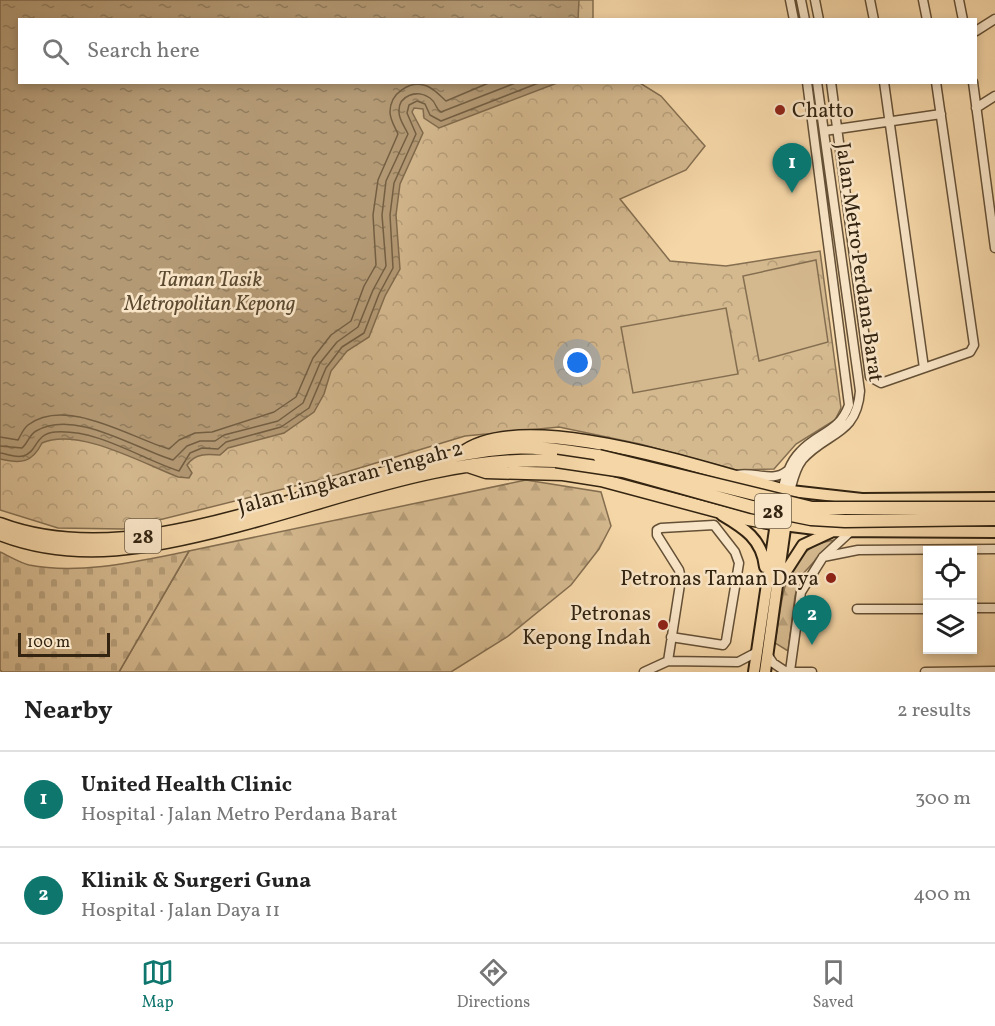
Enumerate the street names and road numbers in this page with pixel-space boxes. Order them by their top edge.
street label: Jalan Metro Perdana Barat [827,141,890,384]
street label: Jalan Lingkaran Tengah 2 [235,434,466,522]
road number: 28 [755,494,791,528]
road number: 28 [125,519,161,553]

